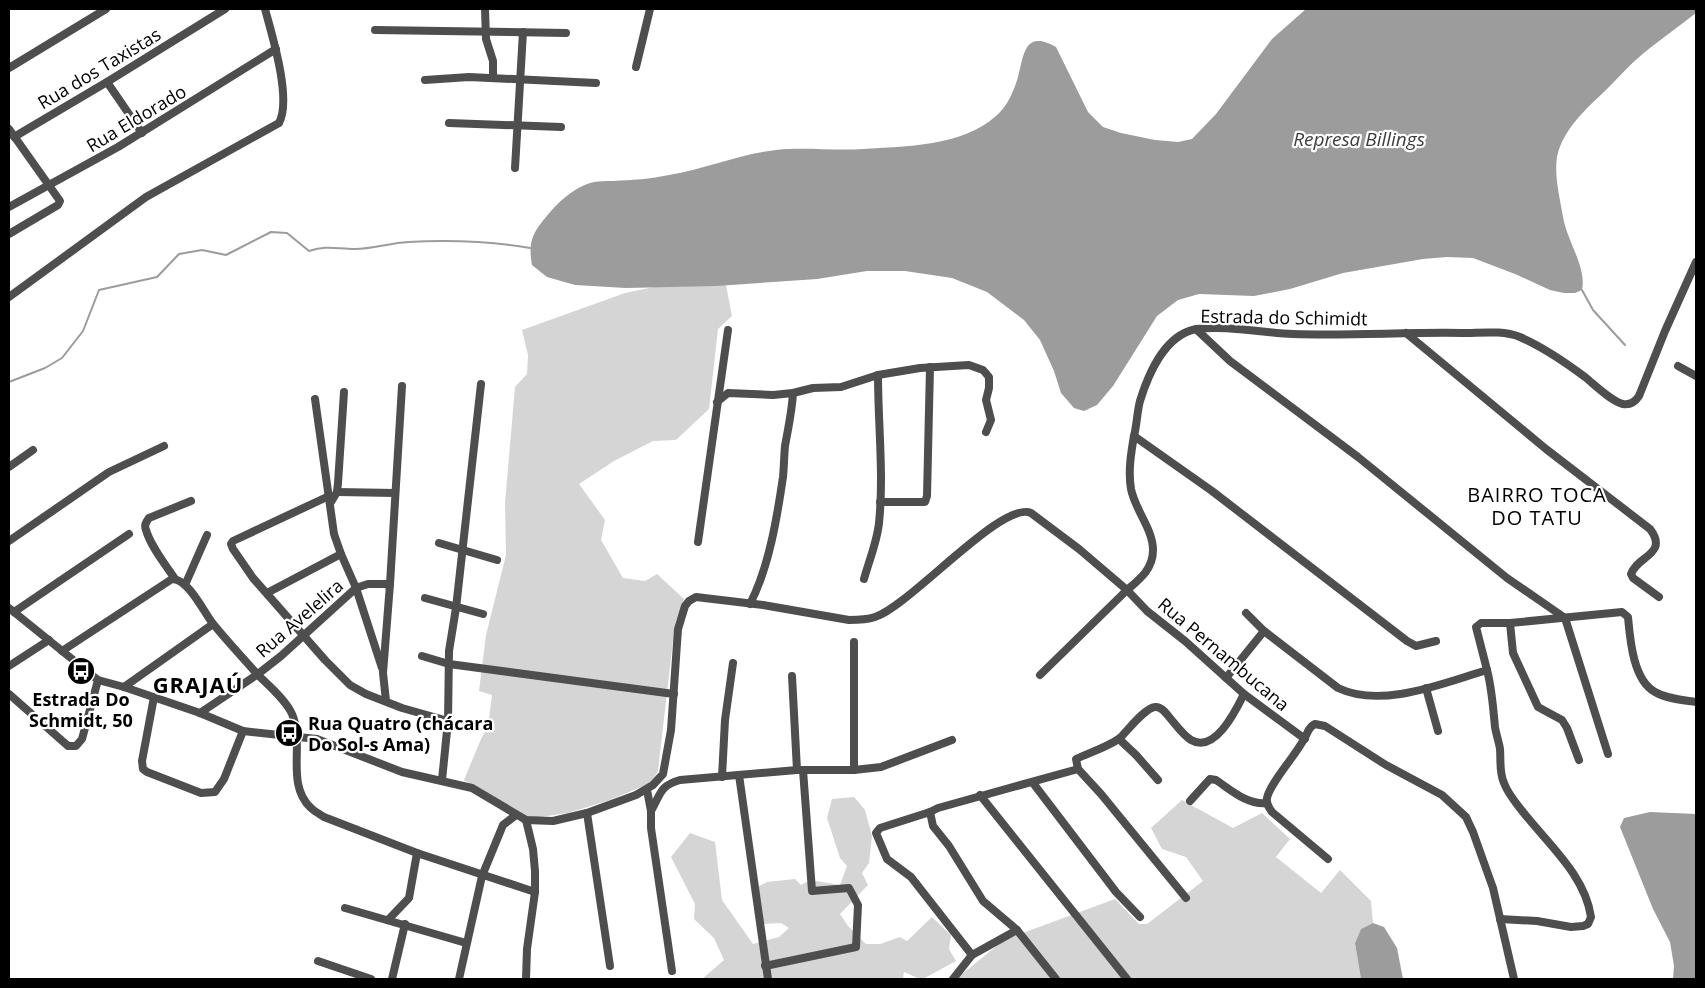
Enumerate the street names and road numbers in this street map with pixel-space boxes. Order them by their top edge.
street label: Rua dos Taxistas [33,22,165,114]
street label: Rua Eldorado [82,79,190,157]
street label: Estrada do Schimidt [1200,304,1368,330]
street label: Rua Avelelira [250,573,348,663]
street label: Rua Pernambucana [1153,592,1295,716]

